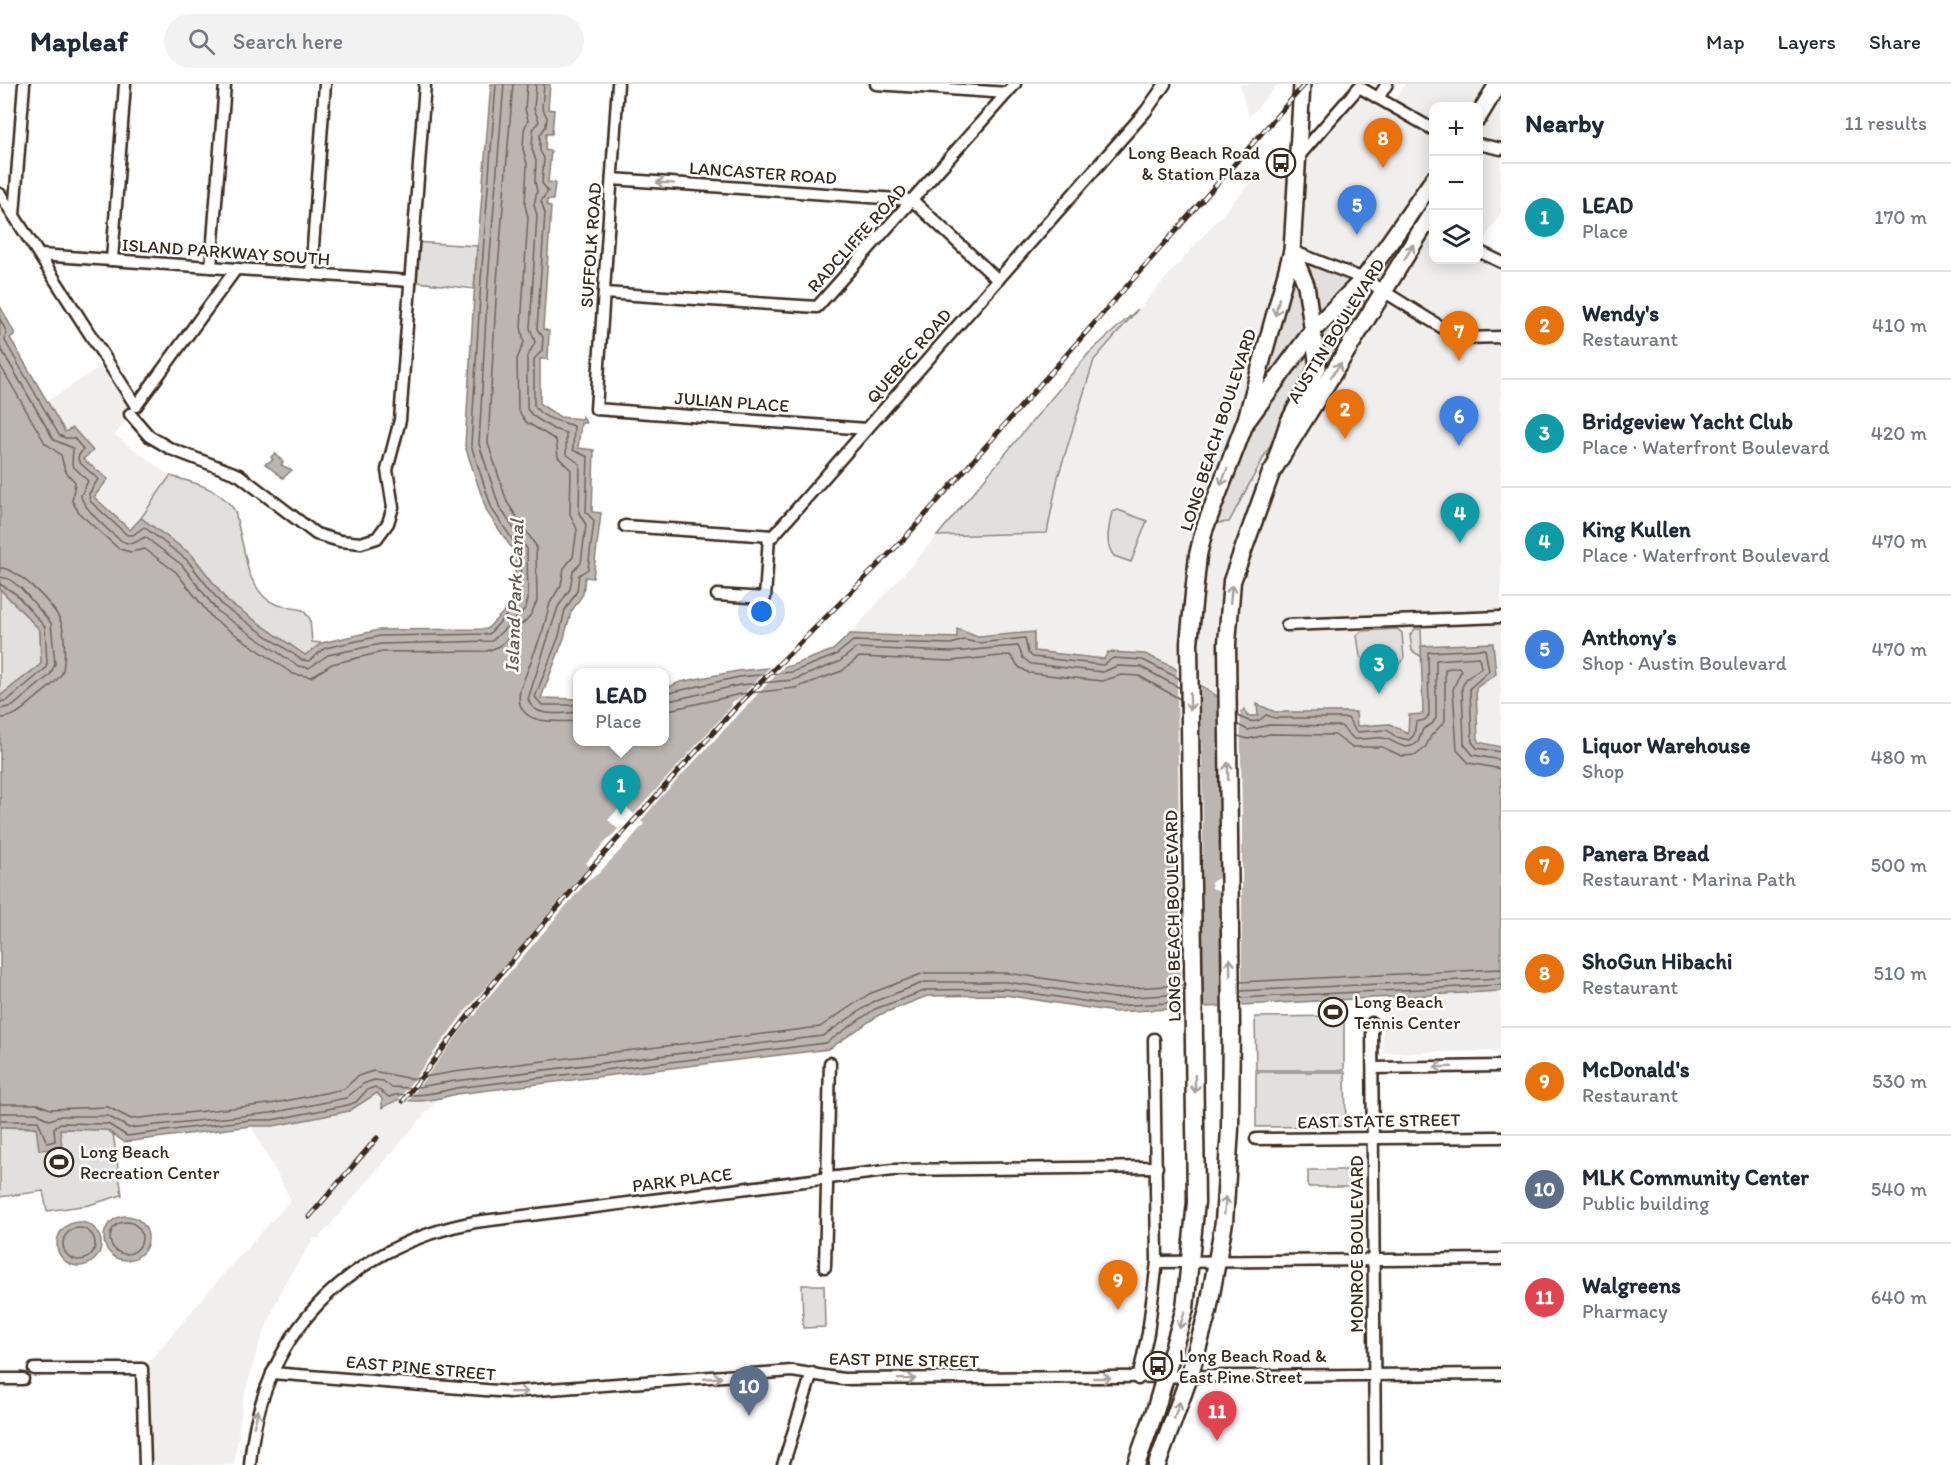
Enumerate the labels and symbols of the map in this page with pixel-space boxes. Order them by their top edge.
pin: 8 [1364,118,1402,168]
place label: Long Beach Road & Station Plaza [1128,142,1260,185]
bus stop icon: Long Beach Road & Station Plaza [1265,147,1297,179]
street label: LANCASTER ROAD [688,157,838,189]
one-way arrow [656,177,676,188]
street label: RADCLIFFE ROAD [802,179,912,297]
street label: SUFFOLK ROAD [576,182,606,308]
pin: 5 [1338,186,1376,235]
street label: ISLAND PARKWAY SOUTH [121,234,331,270]
one-way arrow [1403,244,1415,261]
street label: AUSTIN BOULEVARD [1283,255,1389,407]
one-way arrow [1271,297,1282,317]
street label: QUEBEC ROAD [862,304,956,408]
pin: 7 [1440,312,1478,361]
street label: LONG BEACH BOULEVARD [1175,326,1261,534]
one-way arrow [1330,362,1342,378]
street label: JULIAN PLACE [674,387,790,417]
pin: 2 [1326,390,1364,439]
pin: 6 [1440,396,1478,446]
one-way arrow [1217,468,1228,486]
pin: 4 [1440,494,1480,543]
water label: Island Park Canal [499,518,529,673]
one-way arrow [1226,584,1237,604]
your location [747,597,776,626]
pin: 3 [1360,644,1398,694]
one-way arrow [1184,691,1196,711]
one-way arrow [1222,762,1234,782]
pin: 1 [602,766,640,815]
street label: LONG BEACH BOULEVARD [1160,810,1186,1022]
one-way arrow [1224,957,1236,977]
place label: Long Beach Tennis Center [1354,991,1461,1034]
sports icon: Long Beach Tennis Center [1317,996,1349,1028]
one-way arrow [1433,1061,1453,1072]
one-way arrow [1189,1073,1201,1093]
street label: EAST STATE STREET [1297,1109,1461,1133]
place label: Long Beach Recreation Center [80,1141,220,1184]
sports icon: Long Beach Recreation Center [43,1146,75,1178]
street label: MONROE BOULEVARD [1346,1155,1368,1333]
street label: PARK PLACE [631,1163,733,1197]
one-way arrow [1220,1196,1231,1215]
pin: 9 [1098,1260,1138,1310]
one-way arrow [1176,1310,1187,1329]
place label: Long Beach Road & East Pine Street [1179,1345,1327,1388]
street label: EAST PINE STREET [829,1348,979,1372]
street label: EAST PINE STREET [345,1350,497,1386]
bus stop icon: Long Beach Road & East Pine Street [1142,1350,1174,1382]
pin: 10 [730,1366,768,1416]
one-way arrow [703,1372,723,1383]
one-way arrow [1092,1372,1112,1384]
one-way arrow [897,1373,917,1384]
one-way arrow [508,1386,528,1398]
pin: 11 [1198,1392,1236,1441]
one-way arrow [1173,1401,1184,1420]
one-way arrow [251,1408,263,1427]

